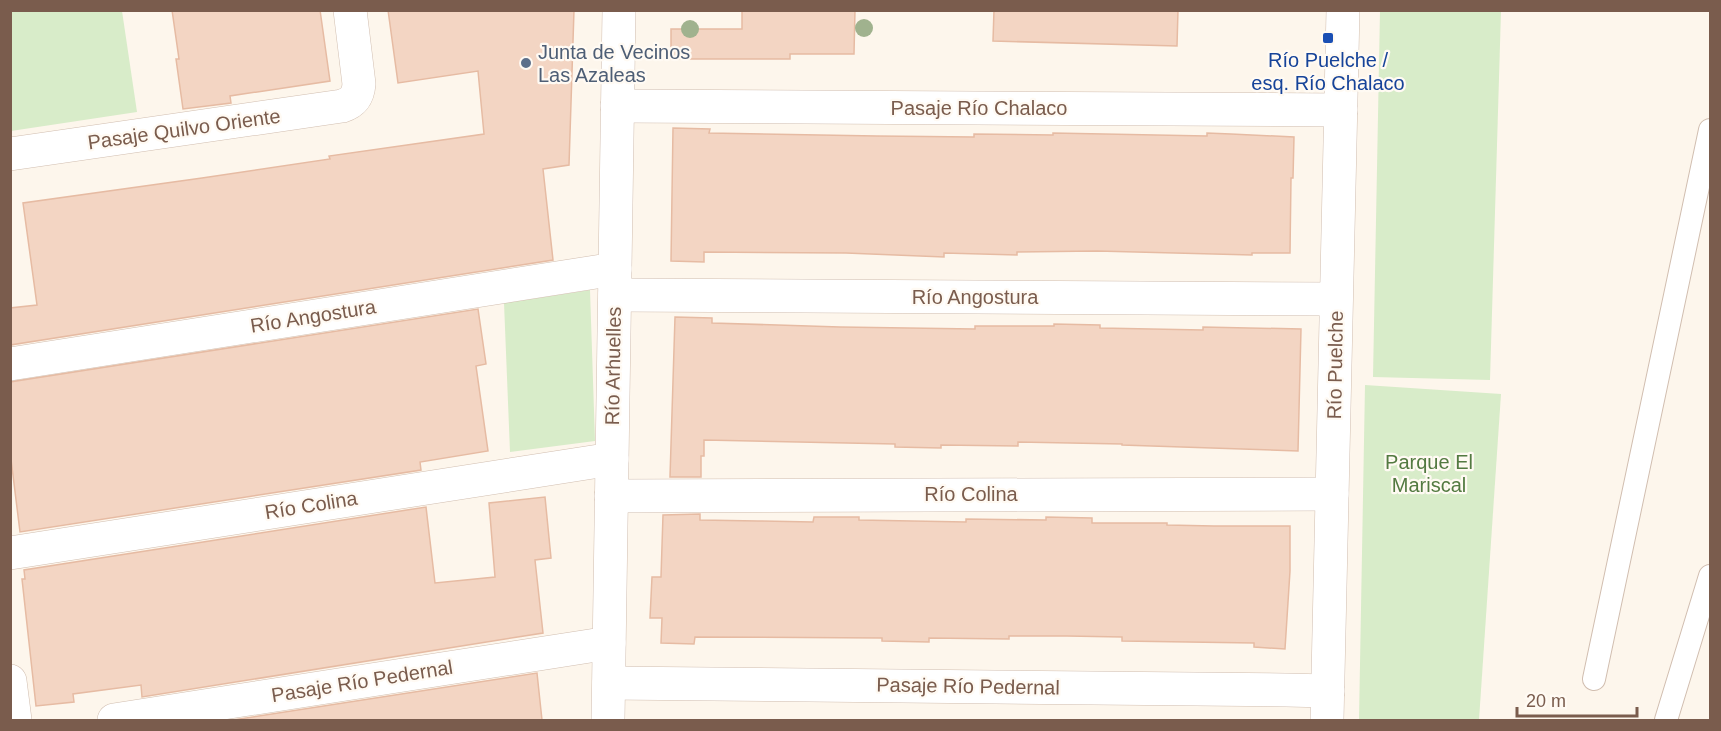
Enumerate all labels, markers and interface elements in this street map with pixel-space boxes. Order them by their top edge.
marker: Río Puelche / esq. Río Chalaco [1321,31,1335,45]
place label: Junta de Vecinos Las Azaleas [538,41,690,86]
place label: Río Puelche / esq. Río Chalaco [1251,49,1405,94]
marker: Junta de Vecinos Las Azaleas [519,56,533,70]
street label: Pasaje Río Chalaco [891,97,1067,119]
street label: Pasaje Quilvo Oriente [86,105,282,153]
street label: Río Angostura [912,286,1039,308]
street label: Río Angostura [249,295,378,337]
street label: Río Arhuelles [601,306,625,426]
street label: Río Puelche [1323,310,1347,420]
park label: Parque El Mariscal [1385,451,1473,496]
street label: Río Colina [924,483,1019,505]
street label: Río Colina [263,487,360,523]
street label: Pasaje Río Pedernal [270,656,454,706]
street label: Pasaje Río Pedernal [876,673,1060,699]
scale bar [1517,680,1637,718]
text: 20 m [1526,691,1566,711]

